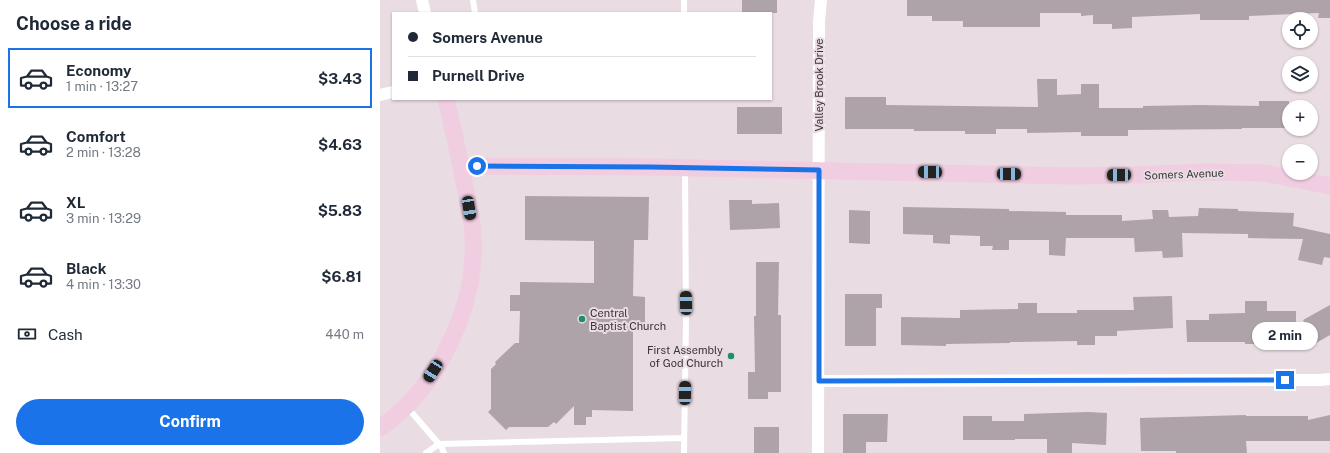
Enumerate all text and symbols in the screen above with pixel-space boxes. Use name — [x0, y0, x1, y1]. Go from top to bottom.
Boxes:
map controls — [1282, 12, 1318, 180]
button: locate — [1282, 12, 1318, 48]
text: Choose a ride — [16, 13, 132, 34]
text: Somers Avenue — [432, 29, 543, 46]
street label: Valley Brook Drive — [813, 38, 825, 132]
button: layers — [1282, 56, 1318, 92]
icon: car — [18, 60, 54, 96]
text: Economy — [66, 62, 131, 79]
text: Purnell Drive — [432, 67, 525, 84]
text: $3.43 — [318, 70, 362, 87]
text: 1 min · 13:27 — [66, 79, 138, 94]
button: + — [1282, 100, 1318, 136]
icon: car — [18, 126, 54, 162]
text: Comfort — [66, 128, 126, 145]
text: $4.63 — [318, 136, 362, 153]
button: − — [1282, 144, 1318, 180]
text: 2 min · 13:28 — [66, 145, 141, 160]
route start — [468, 157, 486, 175]
car — [918, 166, 942, 178]
street label: Somers Avenue — [1144, 167, 1224, 181]
car — [997, 168, 1021, 180]
car — [1107, 169, 1131, 181]
icon: car — [18, 192, 54, 228]
text: XL — [66, 194, 85, 211]
car — [461, 195, 477, 221]
text: $5.83 — [318, 202, 362, 219]
text: 3 min · 13:29 — [66, 211, 141, 226]
icon: car — [18, 258, 54, 294]
text: Black — [66, 260, 106, 277]
text: $6.81 — [321, 268, 362, 285]
text: 4 min · 13:30 — [66, 277, 141, 292]
car — [680, 291, 692, 315]
place label: Central Baptist Church — [590, 307, 666, 332]
marker: Central Baptist Church — [577, 314, 587, 324]
callout: 2 min — [1252, 322, 1318, 350]
icon: cash — [16, 323, 38, 345]
text: Cash — [48, 326, 83, 343]
text: 440 m — [325, 327, 364, 342]
text: 2 min — [1268, 328, 1302, 343]
place label: First Assembly of God Church — [647, 344, 723, 369]
marker: First Assembly of God Church — [726, 351, 736, 361]
car — [421, 358, 445, 384]
route end — [1276, 371, 1294, 389]
car — [679, 381, 691, 405]
button: Confirm — [16, 399, 364, 445]

